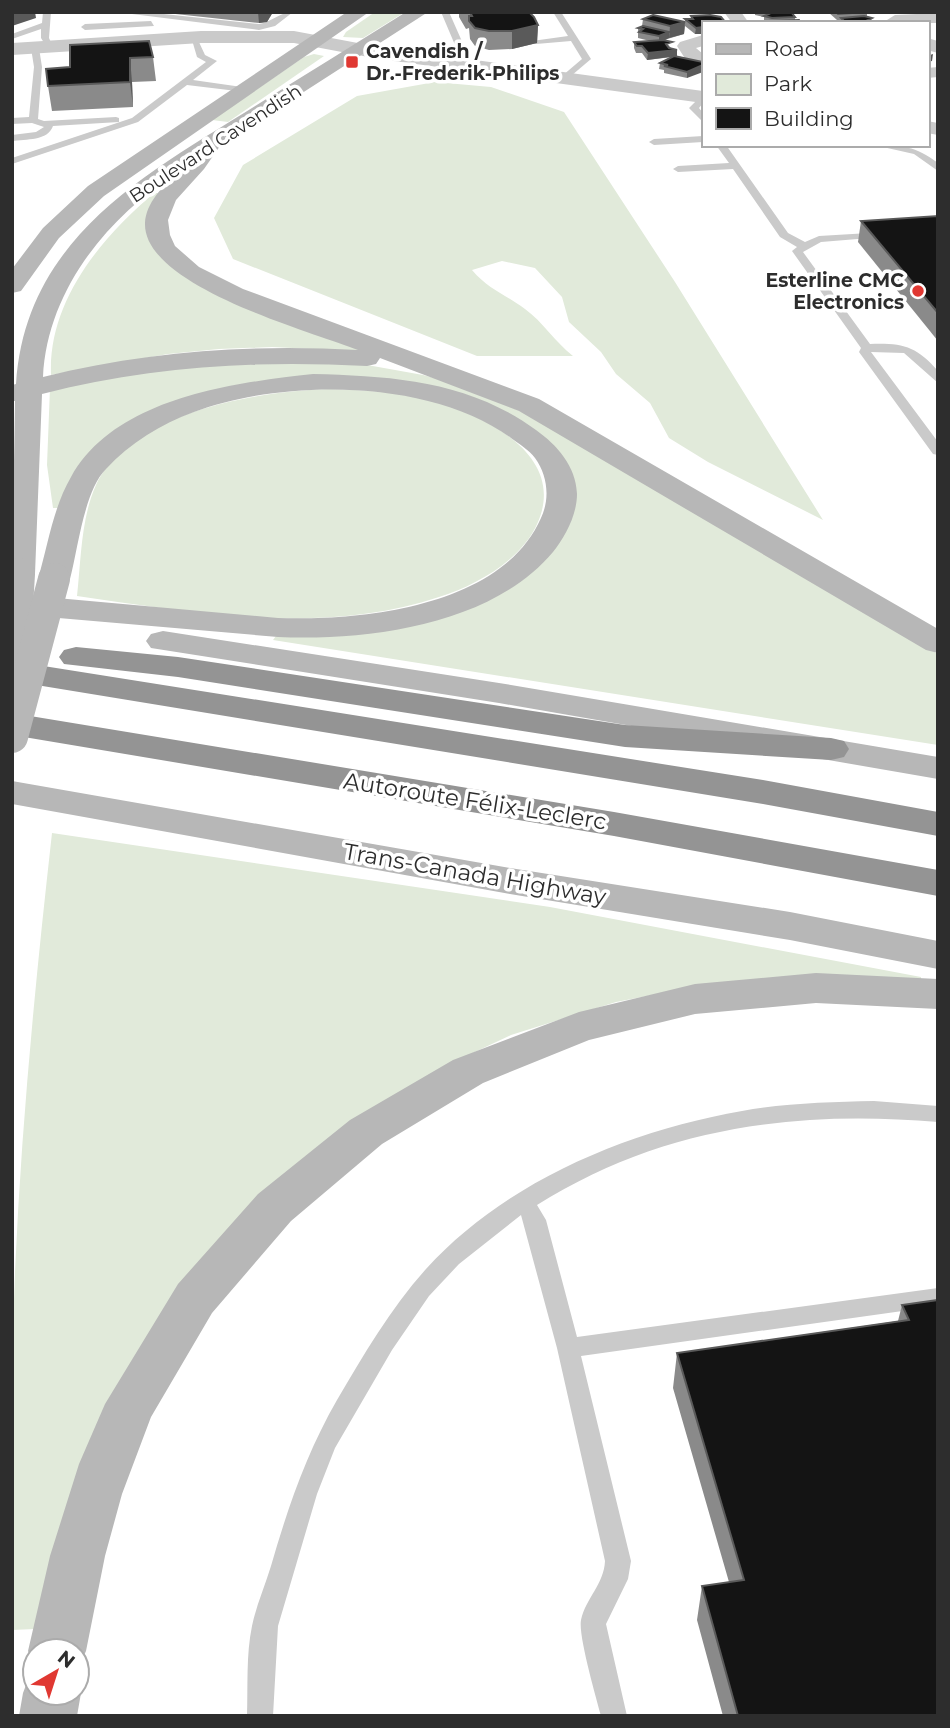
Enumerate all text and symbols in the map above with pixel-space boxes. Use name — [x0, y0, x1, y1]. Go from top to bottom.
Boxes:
legend — [702, 21, 929, 147]
text: Road — [764, 36, 819, 61]
place label: Cavendish / Dr.-Frederik-Philips — [366, 40, 559, 85]
marker: Cavendish / Dr.-Frederik-Philips — [344, 54, 360, 70]
text: Park — [764, 71, 812, 96]
street label: Boulevard Cavendish — [125, 79, 306, 208]
text: Building — [764, 106, 854, 131]
place label: Esterline CMC Electronics — [766, 269, 904, 314]
marker: Esterline CMC Electronics — [910, 283, 926, 299]
street label: Autoroute Félix-Leclerc — [342, 766, 608, 836]
street label: Trans-Canada Highway — [342, 837, 609, 911]
north arrow — [21, 1637, 91, 1707]
text: N — [53, 1645, 80, 1673]

